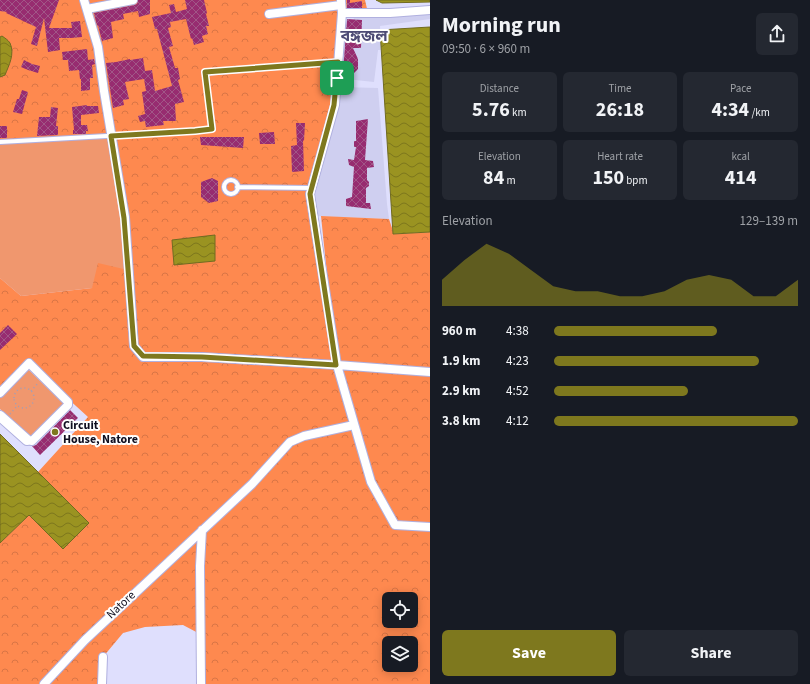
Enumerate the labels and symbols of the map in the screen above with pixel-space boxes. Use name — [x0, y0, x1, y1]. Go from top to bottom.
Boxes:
district label: বঙ্গজল — [339, 25, 388, 47]
pin — [320, 61, 354, 95]
place label: Circuit House, Natore — [63, 417, 138, 448]
marker: Circuit House, Natore — [50, 427, 60, 437]
street label: Natore — [103, 587, 139, 623]

